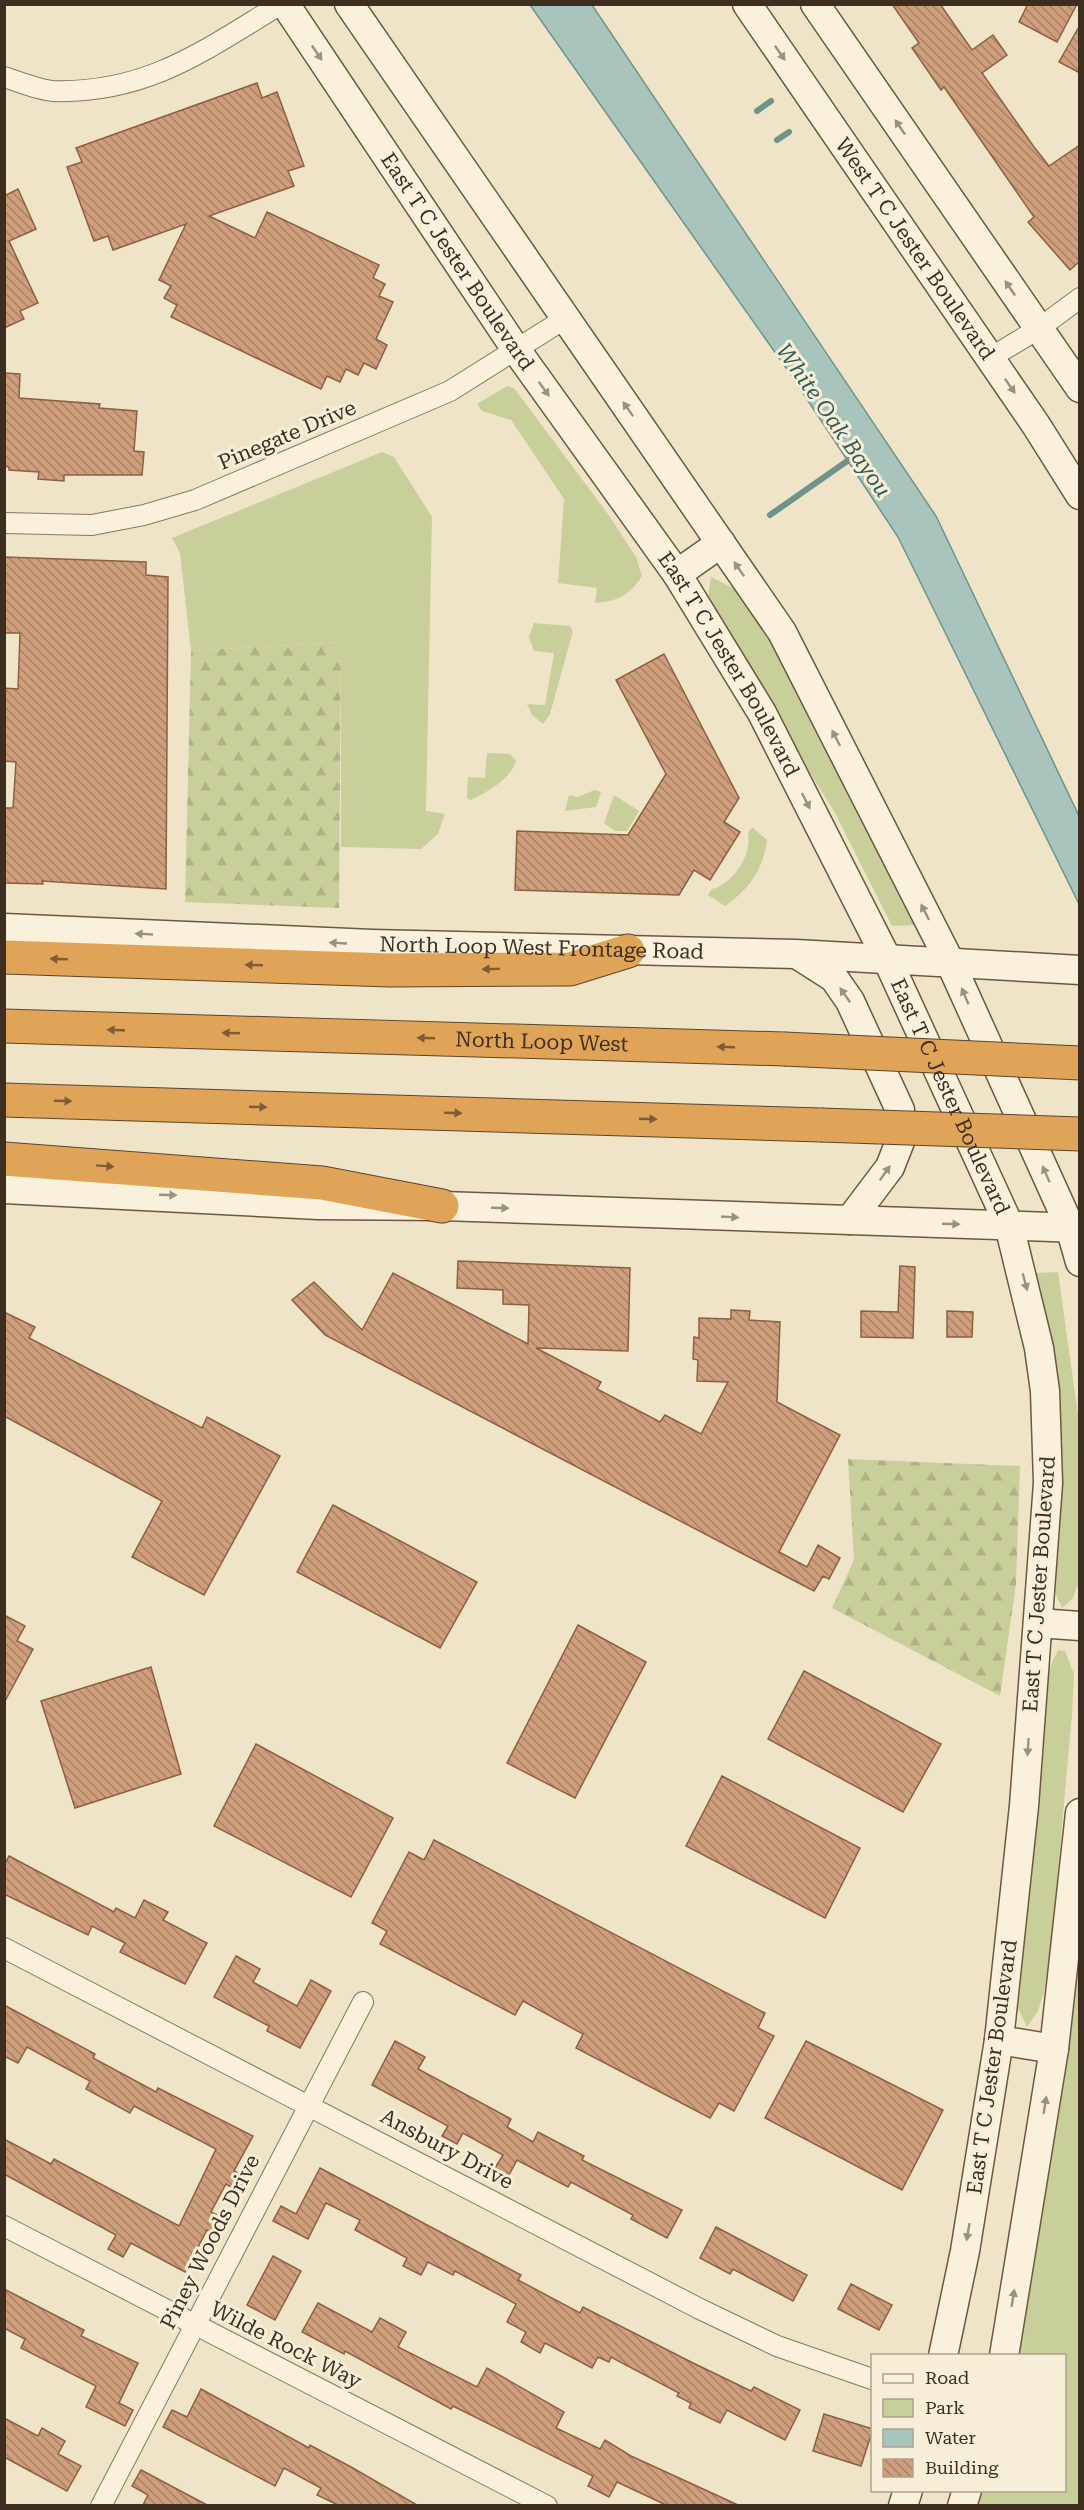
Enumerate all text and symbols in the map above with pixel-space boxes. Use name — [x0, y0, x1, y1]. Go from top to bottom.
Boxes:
one-way arrow — [774, 44, 786, 60]
one-way arrow — [311, 45, 322, 61]
one-way arrow — [894, 120, 906, 136]
street label: West T C Jester Boulevard — [830, 133, 1000, 365]
street label: East T C Jester Boulevard — [376, 148, 539, 376]
one-way arrow — [1005, 280, 1016, 296]
water label: White Oak Bayou — [771, 339, 896, 502]
one-way arrow — [1004, 378, 1016, 394]
one-way arrow — [538, 380, 550, 396]
street label: Pinegate Drive — [215, 395, 359, 475]
one-way arrow — [622, 401, 634, 417]
street label: East T C Jester Boulevard — [653, 547, 805, 781]
one-way arrow — [733, 562, 745, 578]
one-way arrow — [831, 729, 841, 746]
one-way arrow — [801, 792, 810, 809]
one-way arrow — [920, 903, 929, 920]
one-way arrow — [134, 930, 153, 939]
street label: North Loop West Frontage Road — [379, 932, 705, 964]
one-way arrow — [329, 938, 348, 947]
one-way arrow — [50, 954, 69, 963]
one-way arrow — [244, 961, 263, 970]
one-way arrow — [481, 964, 500, 974]
street label: East T C Jester Boulevard — [886, 975, 1015, 1219]
one-way arrow — [839, 987, 851, 1003]
one-way arrow — [961, 988, 970, 1005]
one-way arrow — [107, 1025, 126, 1034]
street label: North Loop West — [455, 1027, 629, 1056]
one-way arrow — [221, 1028, 240, 1038]
one-way arrow — [416, 1034, 435, 1043]
one-way arrow — [716, 1042, 735, 1052]
one-way arrow — [53, 1097, 72, 1106]
one-way arrow — [248, 1103, 267, 1112]
one-way arrow — [443, 1109, 462, 1118]
one-way arrow — [638, 1115, 657, 1124]
one-way arrow — [95, 1161, 114, 1171]
one-way arrow — [1041, 1165, 1050, 1183]
one-way arrow — [879, 1166, 891, 1182]
one-way arrow — [158, 1191, 177, 1200]
one-way arrow — [491, 1203, 510, 1213]
one-way arrow — [720, 1212, 739, 1221]
one-way arrow — [941, 1219, 960, 1228]
one-way arrow — [1021, 1273, 1030, 1291]
street label: East T C Jester Boulevard — [1018, 1454, 1060, 1713]
one-way arrow — [1023, 1738, 1032, 1757]
street label: East T C Jester Boulevard — [962, 1938, 1022, 2196]
one-way arrow — [1041, 2096, 1050, 2115]
street label: Ansbury Drive — [377, 2104, 517, 2194]
street label: Piney Woods Drive — [156, 2151, 264, 2333]
one-way arrow — [963, 2223, 972, 2242]
one-way arrow — [1009, 2288, 1018, 2307]
street label: Wilde Rock Way — [207, 2297, 366, 2394]
legend — [871, 2354, 1066, 2492]
text: Road — [925, 2367, 970, 2388]
text: Park — [925, 2397, 965, 2418]
text: Water — [925, 2427, 976, 2448]
text: Building — [925, 2457, 999, 2478]

